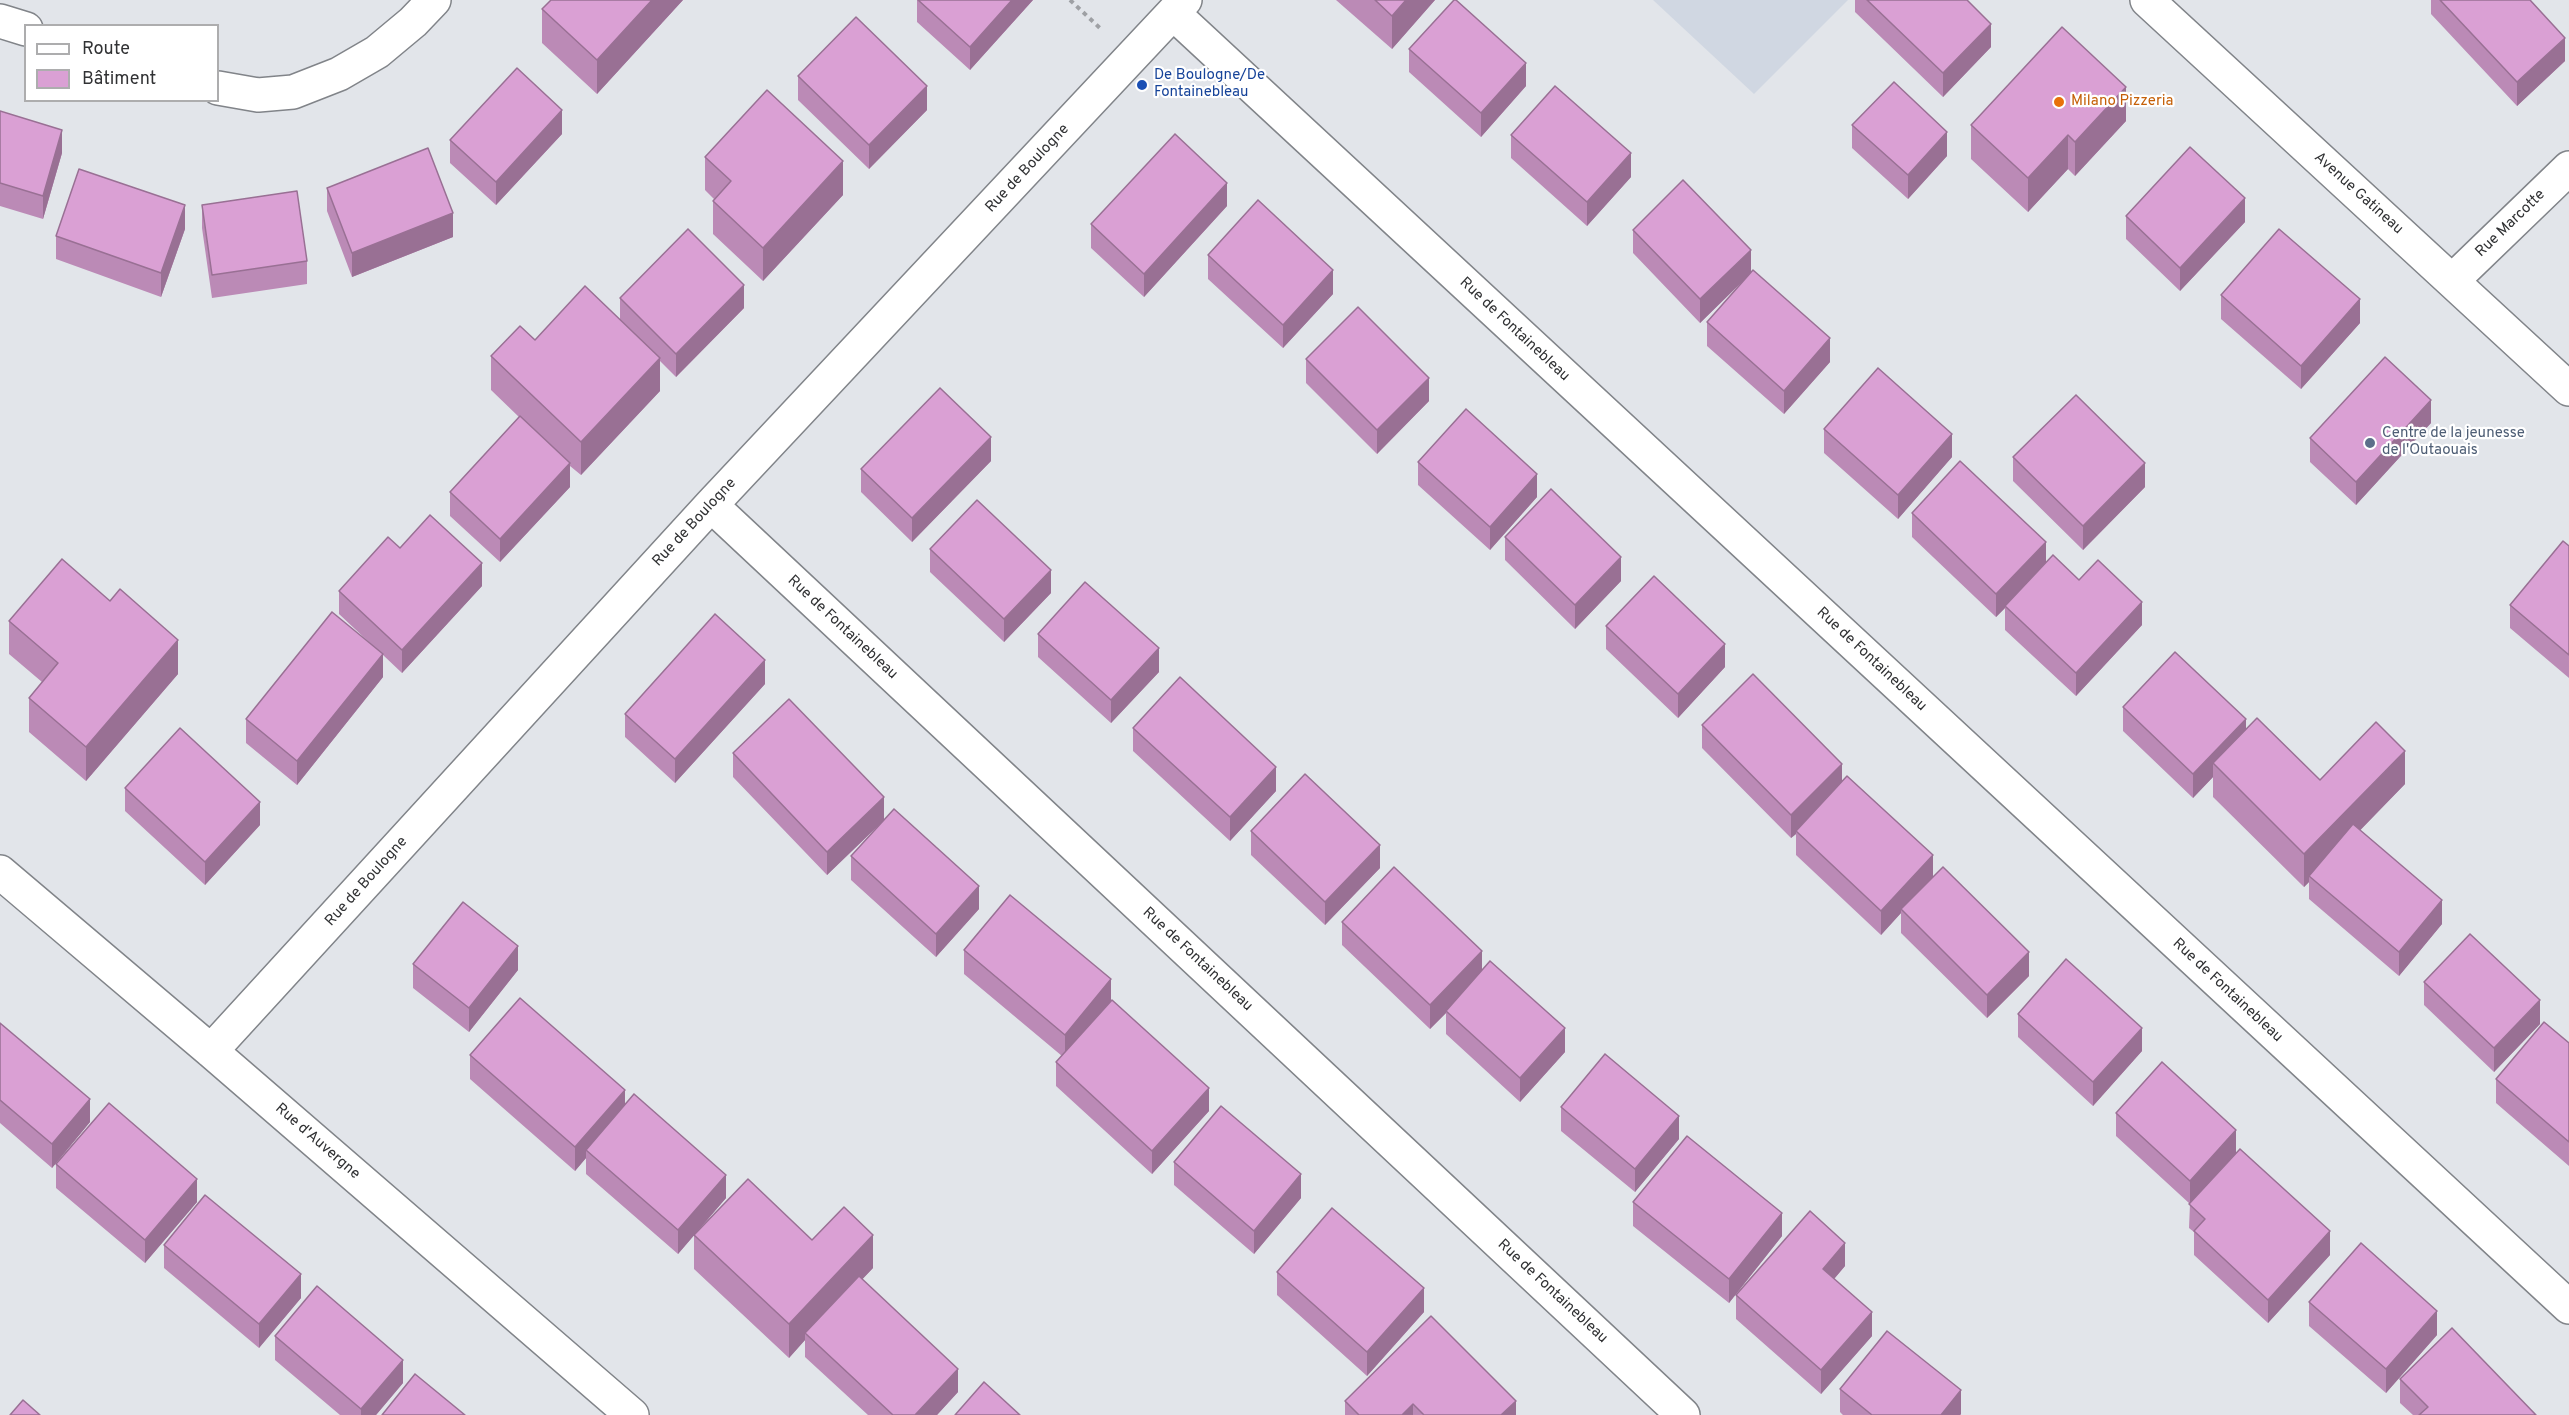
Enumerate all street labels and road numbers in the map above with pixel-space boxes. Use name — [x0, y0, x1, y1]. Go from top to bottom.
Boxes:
street label: Rue de Boulogne — [982, 121, 1074, 217]
street label: Avenue Gatineau — [2310, 149, 2406, 239]
street label: Rue Marcotte — [2472, 186, 2550, 262]
street label: Rue de Fontainebleau — [1455, 274, 1573, 386]
street label: Rue de Boulogne — [649, 475, 741, 571]
street label: Rue de Fontainebleau — [783, 572, 901, 684]
street label: Rue de Fontainebleau — [1812, 604, 1930, 716]
street label: Rue de Boulogne — [322, 833, 412, 931]
street label: Rue de Fontainebleau — [1138, 904, 1256, 1016]
street label: Rue de Fontainebleau — [2168, 935, 2286, 1047]
street label: Rue d'Auvergne — [271, 1100, 363, 1184]
street label: Rue de Fontainebleau — [1493, 1236, 1611, 1348]

